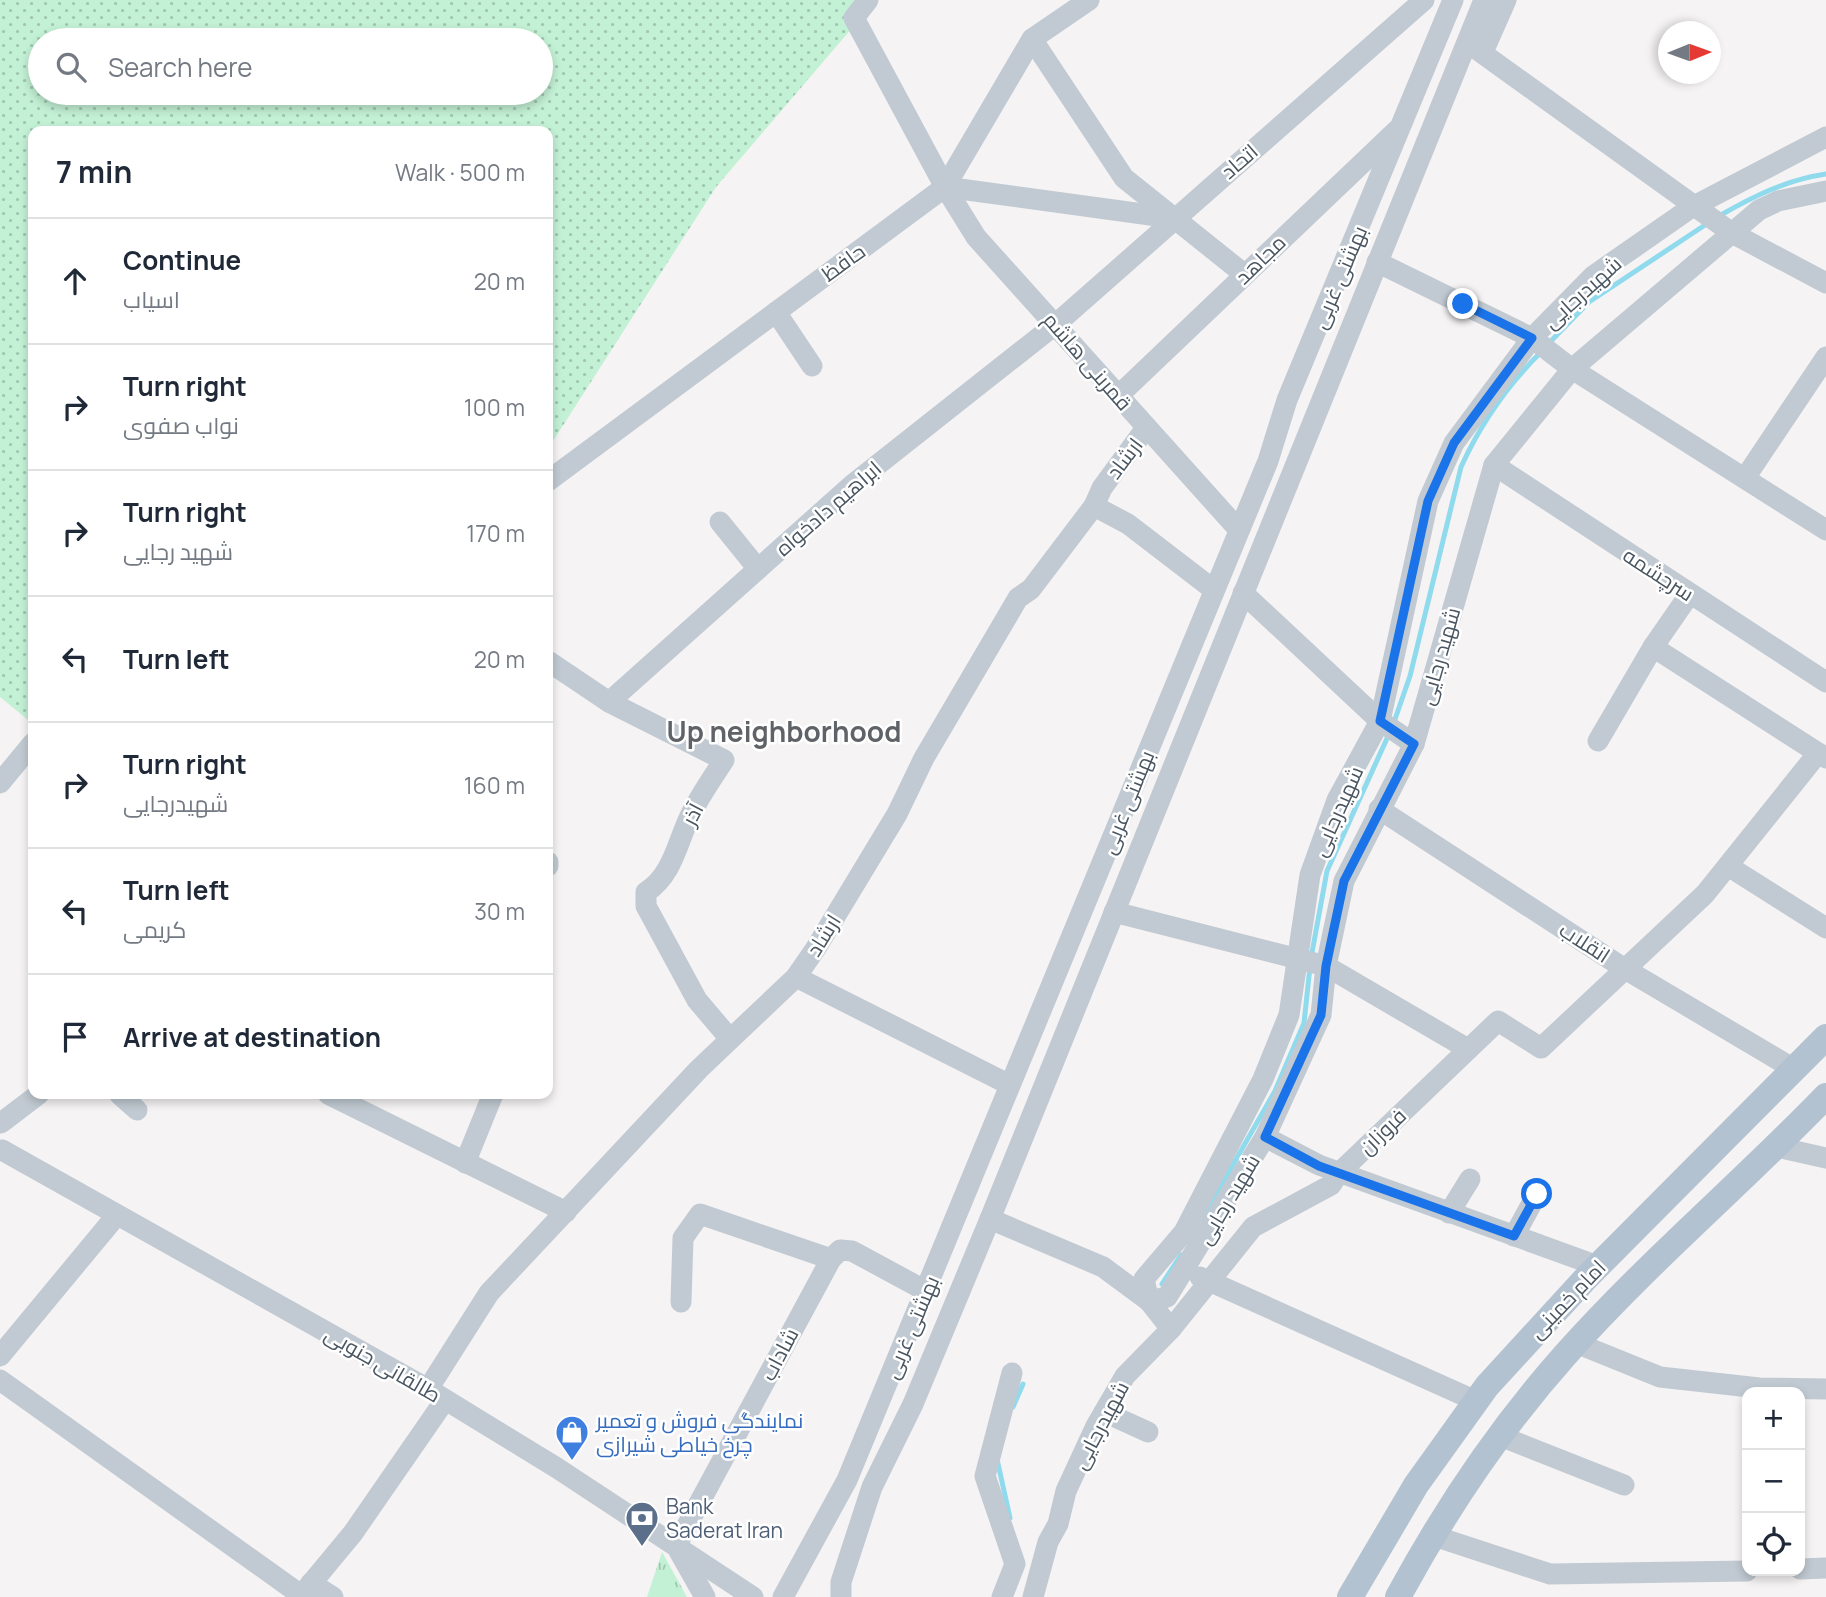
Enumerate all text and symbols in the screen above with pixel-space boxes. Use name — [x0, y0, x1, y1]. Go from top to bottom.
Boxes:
north arrow — [1658, 21, 1721, 84]
search box — [28, 28, 553, 105]
icon: search — [52, 48, 90, 86]
text: Search here — [108, 49, 253, 85]
street label: اتحاد — [1215, 137, 1263, 185]
text: 7 min — [56, 151, 132, 192]
text: Walk · 500 m — [395, 156, 525, 188]
street label: بهشتی غربی — [1305, 221, 1373, 333]
street label: مجاهد — [1229, 228, 1291, 290]
street label: حافظ — [816, 237, 870, 287]
text: Continue — [123, 242, 241, 278]
street label: شهیدرجایی — [1537, 249, 1627, 335]
icon: ahead — [56, 262, 94, 300]
text: 20 m — [474, 265, 525, 297]
text: اسیاب — [123, 283, 180, 315]
route end — [1447, 288, 1478, 319]
street label: قمربنی هاشم — [1037, 306, 1139, 417]
text: Turn right — [123, 368, 247, 404]
icon: right — [56, 388, 94, 426]
text: 100 m — [464, 391, 525, 423]
text: نواب صفوی — [123, 409, 239, 441]
street label: ارشاد — [1099, 432, 1149, 484]
street label: ابراهیم دادخواه — [769, 454, 888, 563]
text: Turn right — [123, 494, 247, 530]
icon: right — [56, 514, 94, 552]
text: 170 m — [466, 517, 525, 549]
text: شهید رجایی — [123, 535, 233, 567]
street label: سرچشمه — [1618, 541, 1700, 608]
street label: شهید رجایی — [1412, 604, 1466, 708]
icon: left — [56, 640, 94, 678]
text: Turn left — [123, 641, 230, 677]
text: 20 m — [474, 643, 525, 675]
district label: Up neighborhood — [667, 712, 901, 750]
text: Turn right — [123, 746, 247, 782]
street label: بهشتی غربی — [1094, 746, 1160, 858]
street label: شهیدرجایی — [1305, 761, 1369, 861]
icon: right — [56, 766, 94, 804]
text: 160 m — [464, 769, 525, 801]
text: شهیدرجایی — [123, 787, 228, 819]
street label: آذر — [674, 798, 710, 831]
text: Turn left — [123, 872, 230, 908]
icon: left — [56, 892, 94, 930]
text: 30 m — [474, 895, 525, 927]
street label: ارشاد — [799, 909, 847, 961]
text: کریمی — [123, 913, 186, 945]
street label: انقلاب — [1554, 915, 1616, 969]
icon: arrive — [56, 1018, 94, 1056]
text: Arrive at destination — [123, 1019, 381, 1055]
street label: فروزان — [1352, 1102, 1412, 1160]
street label: شهید رجایی — [1190, 1149, 1266, 1249]
route start — [1521, 1178, 1552, 1209]
street label: امام خمینی — [1522, 1254, 1612, 1345]
street label: بهشتی غربی — [877, 1271, 945, 1383]
street label: طالقانی جنوبی — [320, 1319, 446, 1409]
street label: شاداب — [754, 1323, 804, 1385]
street label: شهیدرجایی — [1065, 1376, 1135, 1474]
map controls — [1742, 1387, 1805, 1576]
button: + — [1742, 1387, 1805, 1450]
place label: نمایندگی فروش و تعمیر چرخ خیاطی شیرازی — [595, 1406, 803, 1459]
shop icon: نمایندگی فروش و تعمیر چرخ خیاطی شیرازی — [553, 1413, 591, 1462]
button: − — [1742, 1450, 1805, 1513]
place label: Bank Saderat Iran — [666, 1492, 783, 1544]
bank icon: Bank Saderat Iran — [623, 1499, 661, 1548]
button: locate — [1742, 1513, 1805, 1576]

